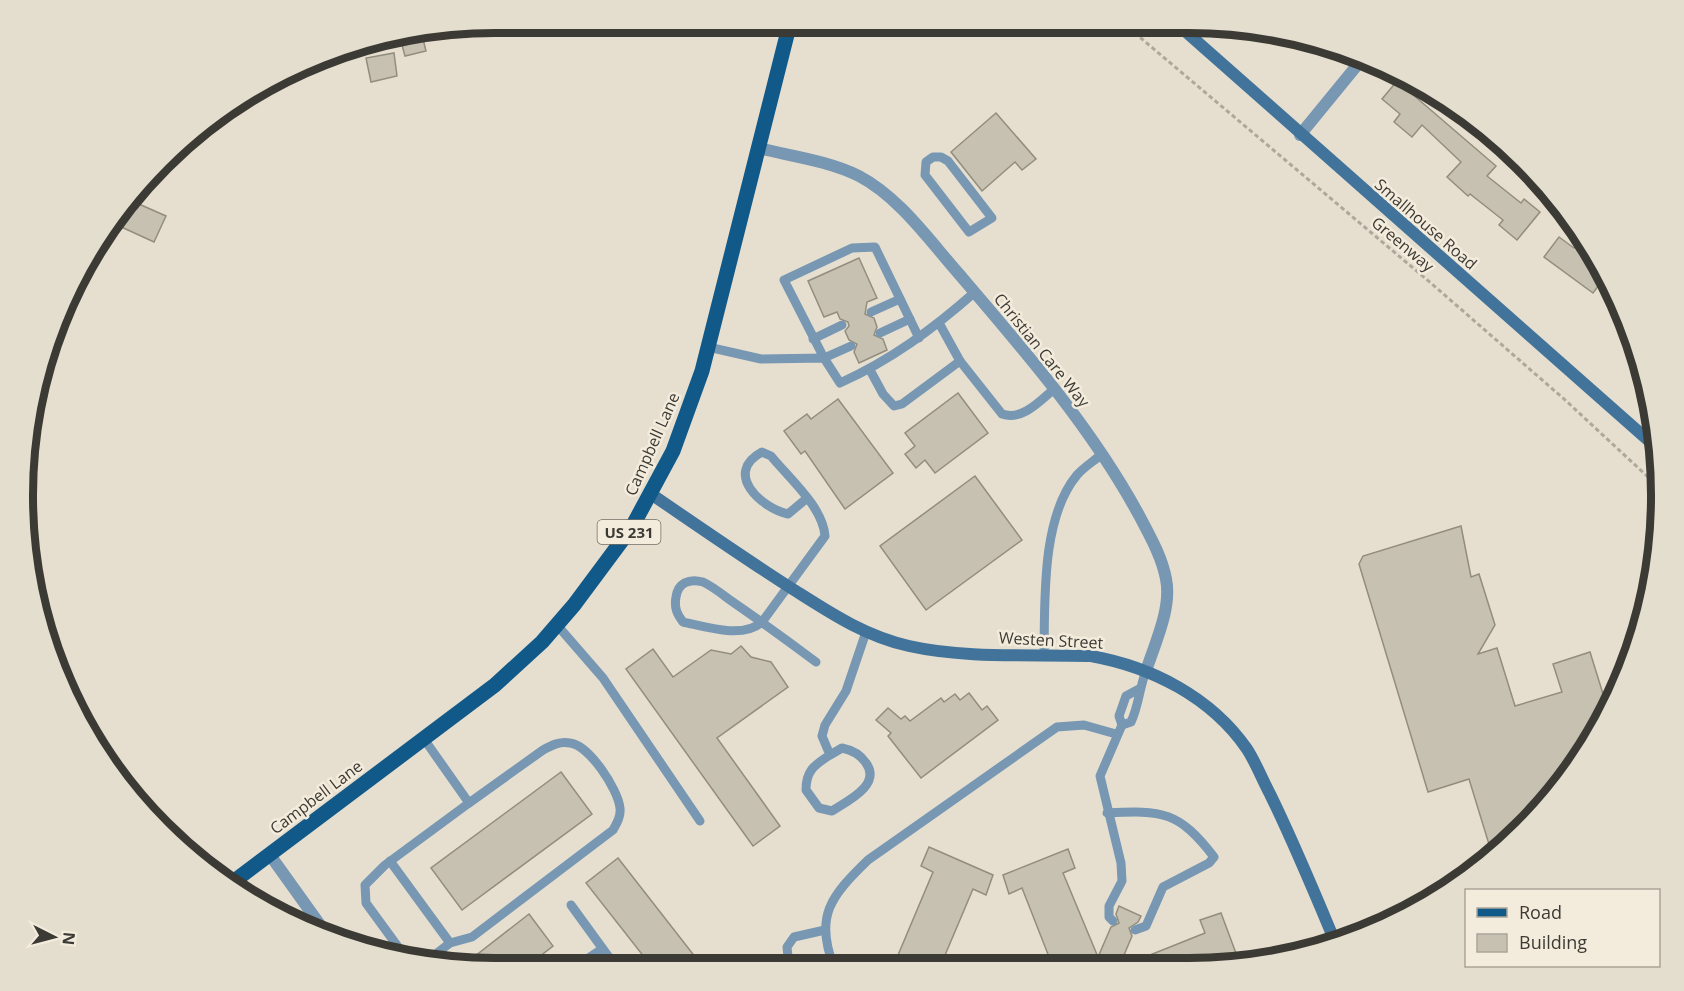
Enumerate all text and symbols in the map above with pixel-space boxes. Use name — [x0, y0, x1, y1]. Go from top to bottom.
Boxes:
street label: Smallhouse Road — [1370, 173, 1482, 275]
street label: Greenway — [1367, 211, 1440, 277]
street label: Christian Care Way — [989, 288, 1096, 412]
street label: Campbell Lane — [619, 389, 685, 499]
road number: US 231 — [598, 520, 660, 544]
street label: Westen Street — [998, 626, 1104, 654]
street label: Campbell Lane — [265, 755, 367, 839]
legend — [1465, 889, 1660, 967]
text: Road — [1519, 900, 1562, 924]
north arrow — [24, 907, 84, 967]
text: Building — [1519, 930, 1587, 954]
text: N — [57, 931, 81, 946]

